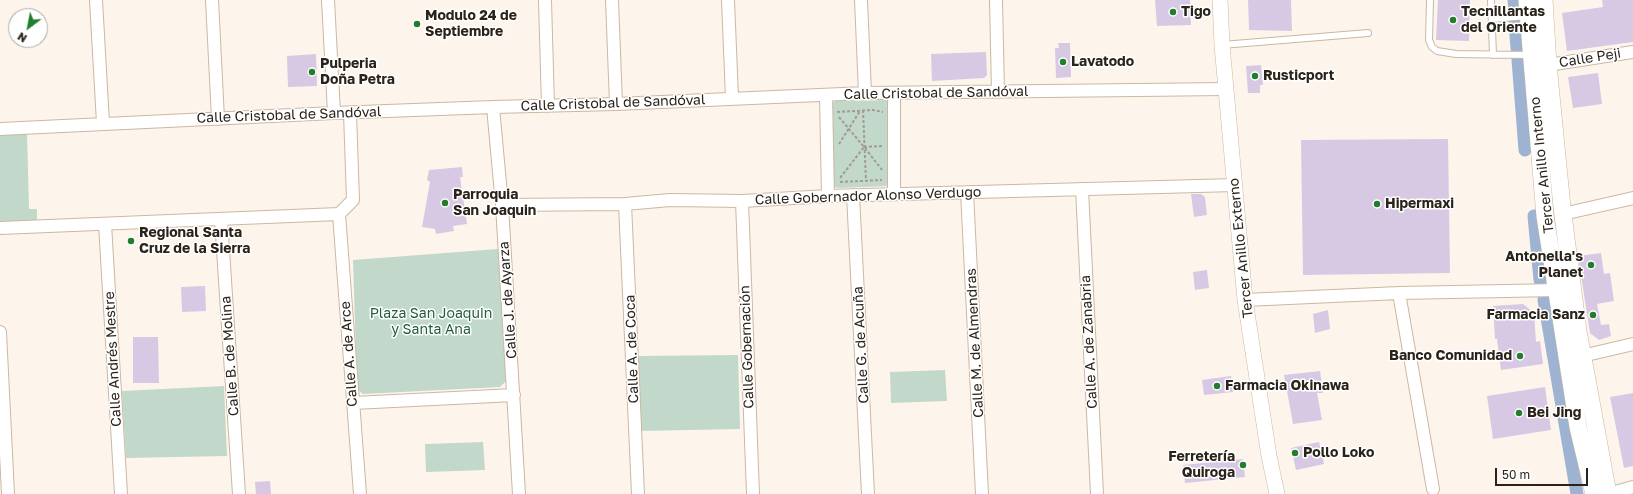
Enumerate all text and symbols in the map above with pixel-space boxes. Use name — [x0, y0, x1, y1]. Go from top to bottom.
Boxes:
place label: Tigo — [1181, 4, 1211, 20]
place label: Tecnillantas del Oriente — [1461, 4, 1545, 36]
marker: Tigo — [1168, 7, 1178, 17]
north arrow — [8, 8, 48, 48]
place label: Modulo 24 de Septiembre — [425, 8, 517, 40]
marker: Tecnillantas del Oriente — [1448, 15, 1458, 25]
marker: Modulo 24 de Septiembre — [412, 19, 422, 29]
text: N — [15, 30, 29, 45]
street label: Calle Peji — [1558, 45, 1622, 71]
place label: Lavatodo — [1071, 54, 1134, 70]
place label: Pulperia Doña Petra — [320, 56, 395, 88]
marker: Lavatodo — [1058, 57, 1068, 67]
marker: Pulperia Doña Petra — [307, 67, 317, 77]
place label: Rusticport — [1263, 68, 1334, 84]
marker: Rusticport — [1250, 71, 1260, 81]
street label: Calle Cristobal de Sandóval — [843, 83, 1029, 103]
street label: Calle Cristobal de Sandóval — [520, 91, 706, 115]
street label: Tercer Anillo Interno — [1526, 96, 1558, 234]
street label: Calle Cristobal de Sandóval — [196, 103, 382, 127]
street label: Tercer Anillo Externo — [1225, 177, 1257, 319]
street label: Calle Gobernador Alonso Verdugo — [754, 184, 982, 208]
place label: Parroquia San Joaquin — [453, 187, 536, 220]
place label: Hipermaxi — [1385, 196, 1454, 212]
marker: Parroquia San Joaquin — [440, 198, 450, 208]
marker: Hipermaxi — [1372, 199, 1382, 209]
place label: Regional Santa Cruz de la Sierra — [139, 225, 250, 258]
marker: Regional Santa Cruz de la Sierra — [126, 236, 136, 246]
street label: Calle J. de Ayarza — [496, 241, 520, 359]
place label: Antonella's Planet — [1505, 249, 1583, 282]
marker: Antonella's Planet — [1586, 260, 1596, 270]
street label: Calle M. de Almendras — [963, 268, 987, 418]
street label: Calle A. de Zanabria — [1077, 275, 1101, 409]
street label: Calle Gobernación — [736, 285, 758, 409]
street label: Calle G. de Acuña — [850, 286, 872, 404]
street label: Calle Andrés Mestre — [101, 291, 125, 427]
street label: Calle A. de Coca — [622, 294, 642, 404]
street label: Calle B. de Molina — [217, 295, 243, 417]
street label: Calle A. de Arce — [337, 301, 361, 407]
park label: Plaza San Joaquin y Santa Ana — [370, 306, 492, 338]
place label: Farmacia Sanz — [1486, 307, 1585, 323]
marker: Farmacia Sanz — [1588, 310, 1598, 320]
place label: Banco Comunidad — [1389, 348, 1512, 364]
marker: Banco Comunidad — [1515, 351, 1525, 361]
place label: Farmacia Okinawa — [1225, 378, 1349, 394]
marker: Farmacia Okinawa — [1212, 381, 1222, 391]
place label: Bei Jing — [1527, 405, 1581, 421]
marker: Bei Jing — [1514, 408, 1524, 418]
place label: Pollo Loko — [1303, 445, 1374, 461]
marker: Pollo Loko — [1290, 448, 1300, 458]
place label: Ferretería Quiroga — [1168, 449, 1235, 482]
marker: Ferretería Quiroga — [1238, 460, 1248, 470]
scale bar — [1497, 460, 1590, 486]
text: 50 m — [1502, 467, 1530, 482]

